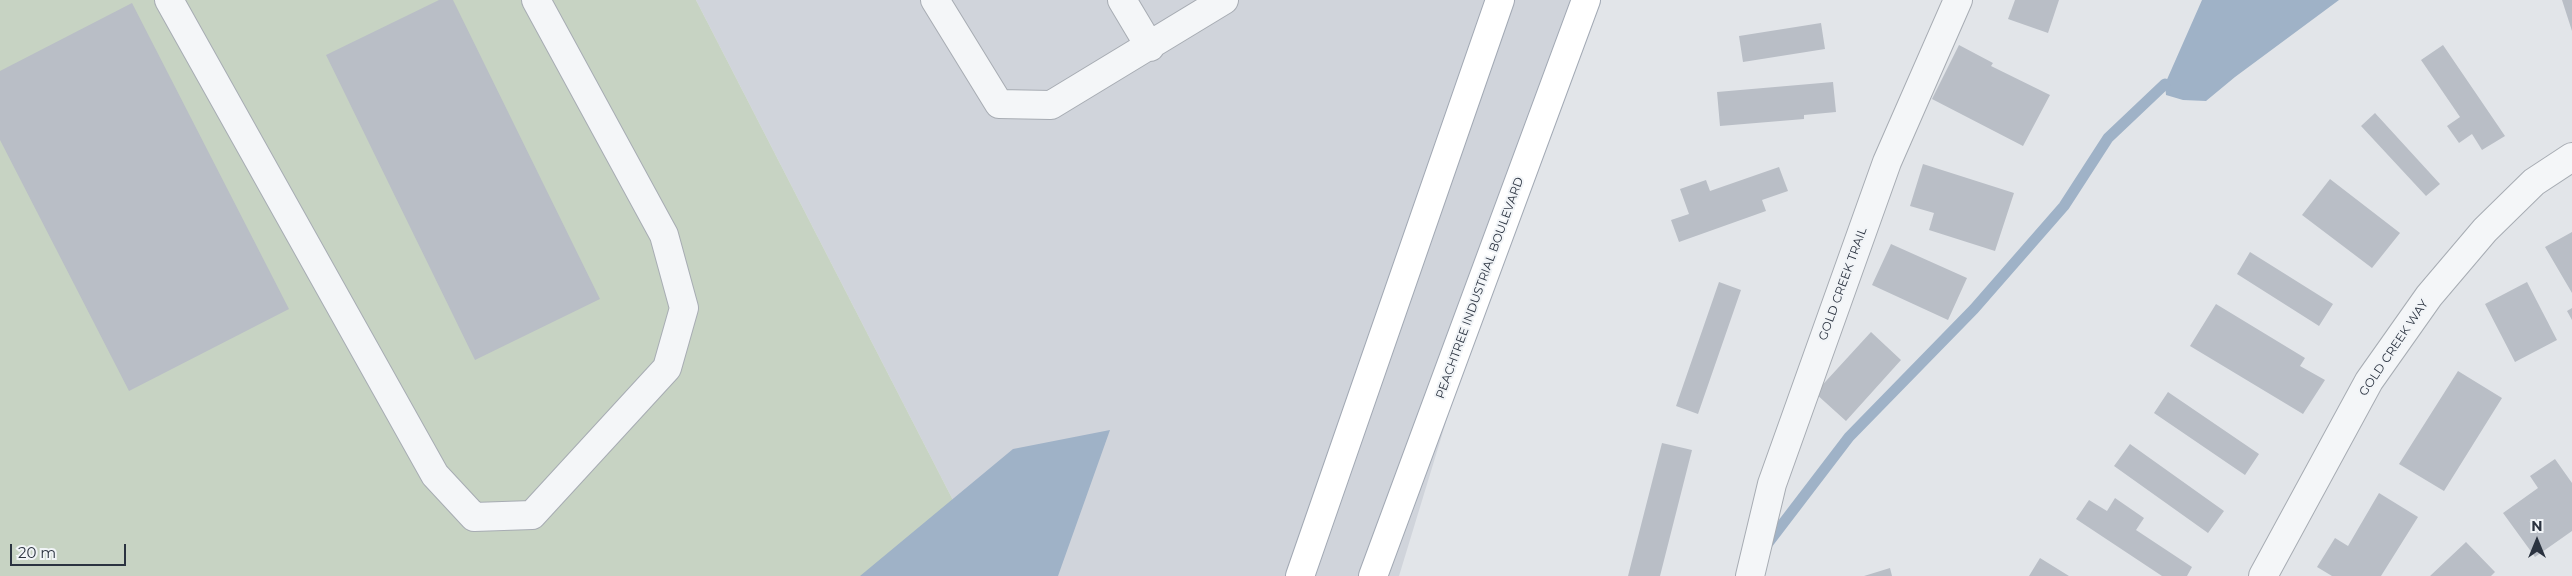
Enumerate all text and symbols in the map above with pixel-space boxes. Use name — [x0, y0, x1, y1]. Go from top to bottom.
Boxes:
street label: PEACHTREE INDUSTRIAL BOULEVARD — [1433, 175, 1527, 401]
street label: GOLD CREEK TRAIL — [1816, 226, 1870, 342]
street label: GOLD CREEK WAY — [2356, 297, 2432, 399]
north arrow — [2512, 516, 2562, 566]
text: N — [2531, 517, 2543, 535]
scale bar — [12, 534, 129, 566]
text: 20 m — [18, 543, 56, 562]

